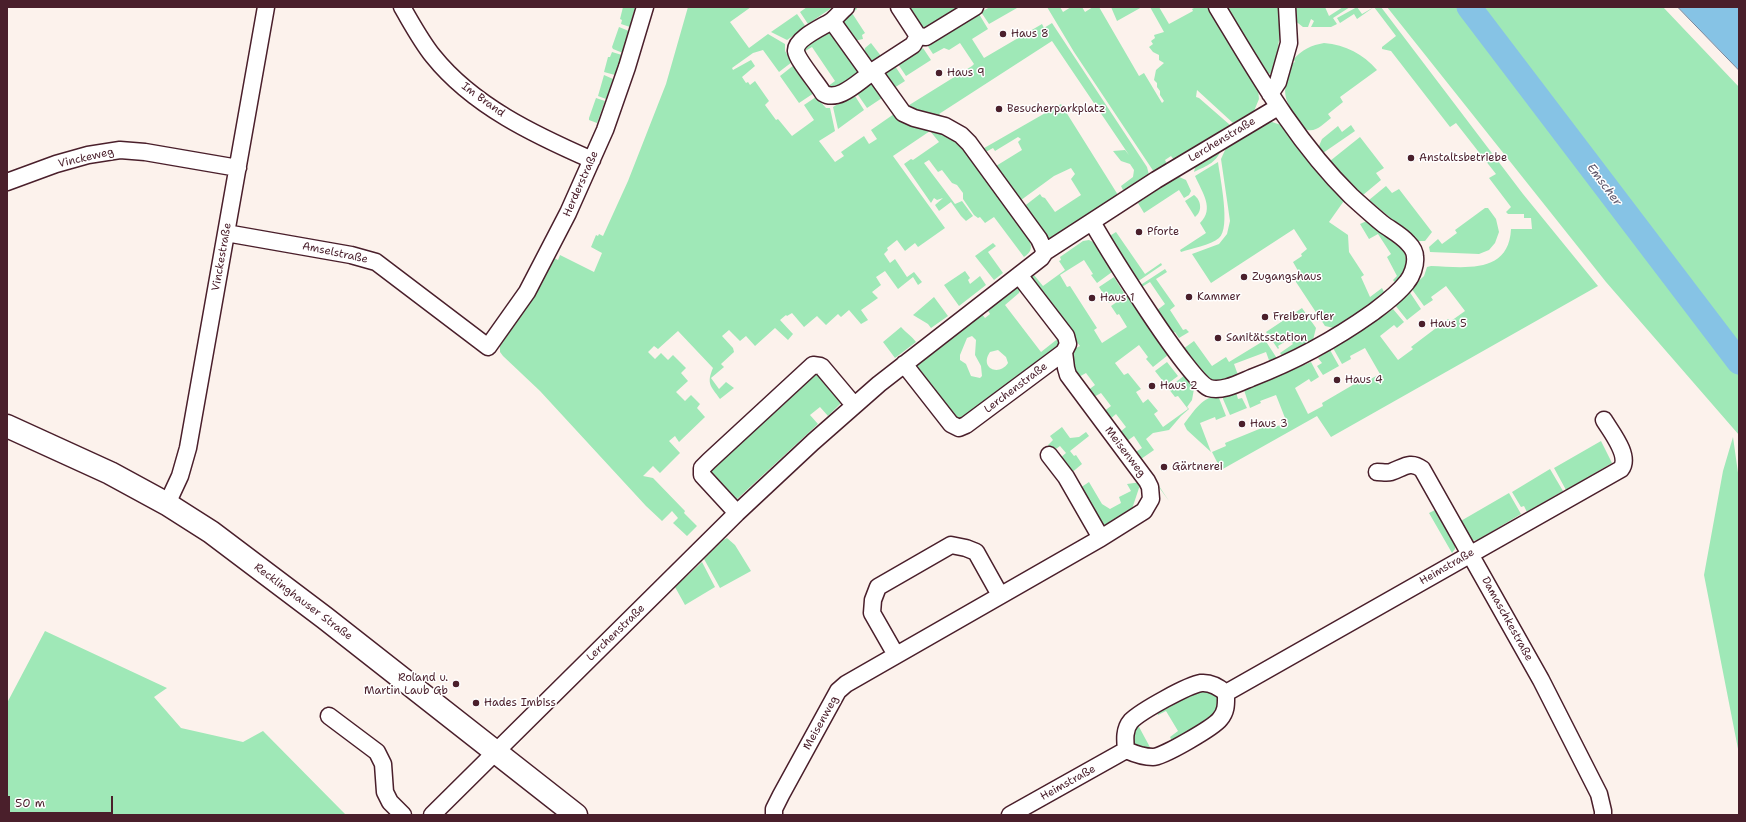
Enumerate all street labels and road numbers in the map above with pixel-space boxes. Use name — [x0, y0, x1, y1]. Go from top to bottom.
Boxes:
street label: Im Brand — [459, 80, 507, 120]
street label: Lerchenstraße — [1186, 115, 1258, 165]
street label: Vinckeweg — [57, 145, 115, 171]
street label: Herderstraße — [561, 149, 601, 219]
street label: Vinckestraße — [210, 222, 234, 292]
street label: Amselstraße — [301, 240, 369, 266]
street label: Lerchenstraße — [982, 360, 1050, 416]
street label: Meisenweg — [1102, 424, 1148, 480]
street label: Heimstraße — [1417, 546, 1477, 588]
street label: Recklinghauser Straße — [251, 561, 355, 643]
street label: Damaschkestraße — [1478, 575, 1536, 663]
street label: Lerchenstraße — [584, 602, 648, 664]
street label: Meisenweg — [801, 694, 841, 752]
street label: Heimstraße — [1038, 762, 1098, 804]

